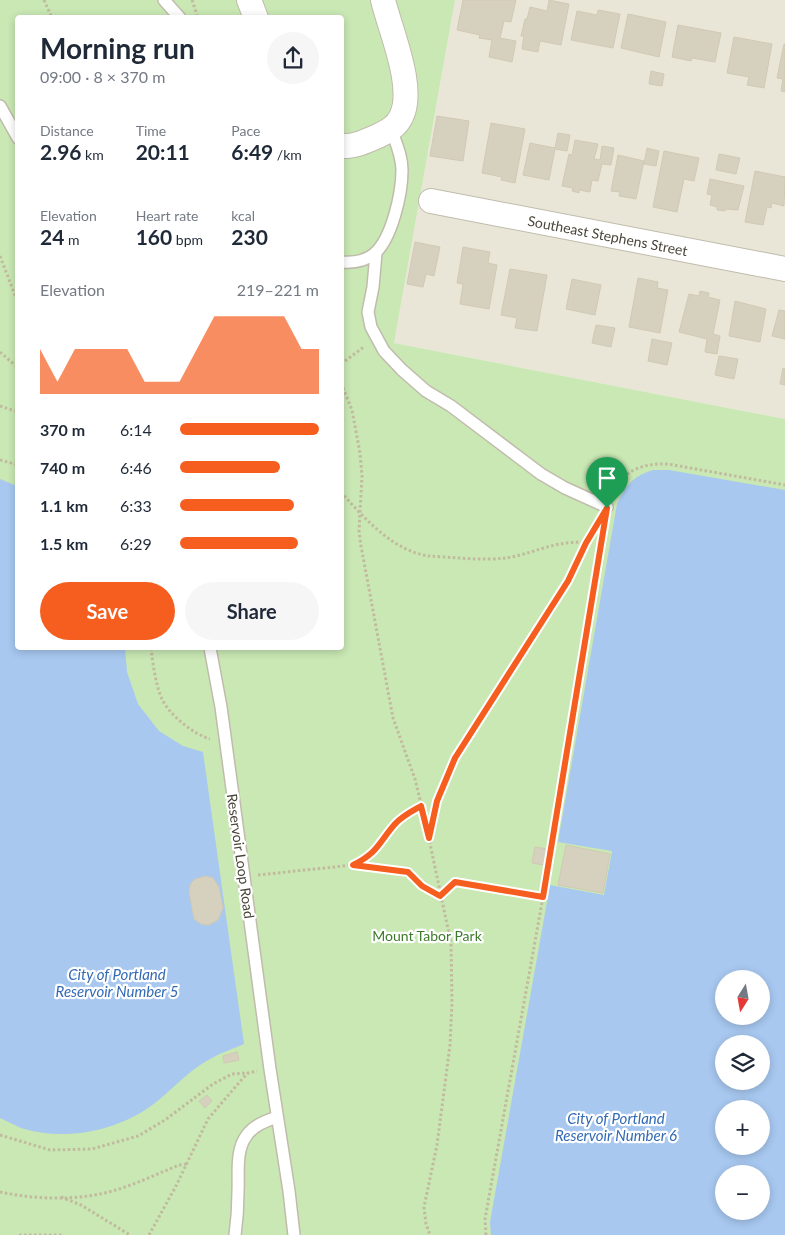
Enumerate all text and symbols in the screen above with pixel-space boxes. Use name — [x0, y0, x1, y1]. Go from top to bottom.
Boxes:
text: Morning run — [40, 31, 195, 65]
button: share — [267, 32, 319, 84]
text: 09:00 · 8 × 370 m — [40, 67, 165, 86]
text: Distance — [40, 122, 94, 139]
text: Time — [136, 122, 166, 139]
text: Pace — [231, 122, 260, 139]
text: 2.96 — [40, 139, 82, 164]
text: 20:11 — [136, 139, 190, 164]
text: 6:49 — [231, 139, 273, 164]
text: km — [82, 146, 104, 163]
text: /km — [273, 146, 302, 163]
text: Elevation — [40, 207, 97, 224]
text: Heart rate — [136, 207, 198, 224]
text: kcal — [231, 207, 255, 224]
street label: Southeast Stephens Street — [526, 211, 689, 259]
text: 24 — [40, 224, 64, 249]
text: 160 — [136, 224, 172, 249]
text: 230 — [231, 224, 268, 249]
text: m — [64, 231, 79, 248]
text: bpm — [172, 231, 203, 248]
text: Elevation — [40, 280, 105, 299]
text: 219–221 m — [237, 280, 319, 299]
text: 370 m — [40, 420, 85, 439]
text: 6:14 — [120, 420, 152, 439]
pin — [586, 457, 628, 508]
text: 740 m — [40, 458, 85, 477]
text: 6:46 — [120, 458, 152, 477]
icon: arrive — [593, 464, 621, 492]
text: 1.1 km — [40, 496, 88, 515]
text: 6:33 — [120, 496, 152, 515]
text: 1.5 km — [40, 534, 88, 553]
text: 6:29 — [120, 534, 152, 553]
button: Save — [40, 582, 175, 640]
button: Share — [185, 582, 319, 640]
street label: Reservoir Loop Road — [224, 792, 258, 920]
park label: Mount Tabor Park — [372, 927, 483, 944]
water label: City of Portland Reservoir Number 5 — [56, 965, 178, 1000]
north arrow — [715, 970, 770, 1025]
map controls — [715, 970, 770, 1220]
button: layers — [715, 1035, 770, 1090]
button: + — [715, 1100, 770, 1155]
water label: City of Portland Reservoir Number 6 — [555, 1109, 677, 1144]
button: − — [715, 1165, 770, 1220]

